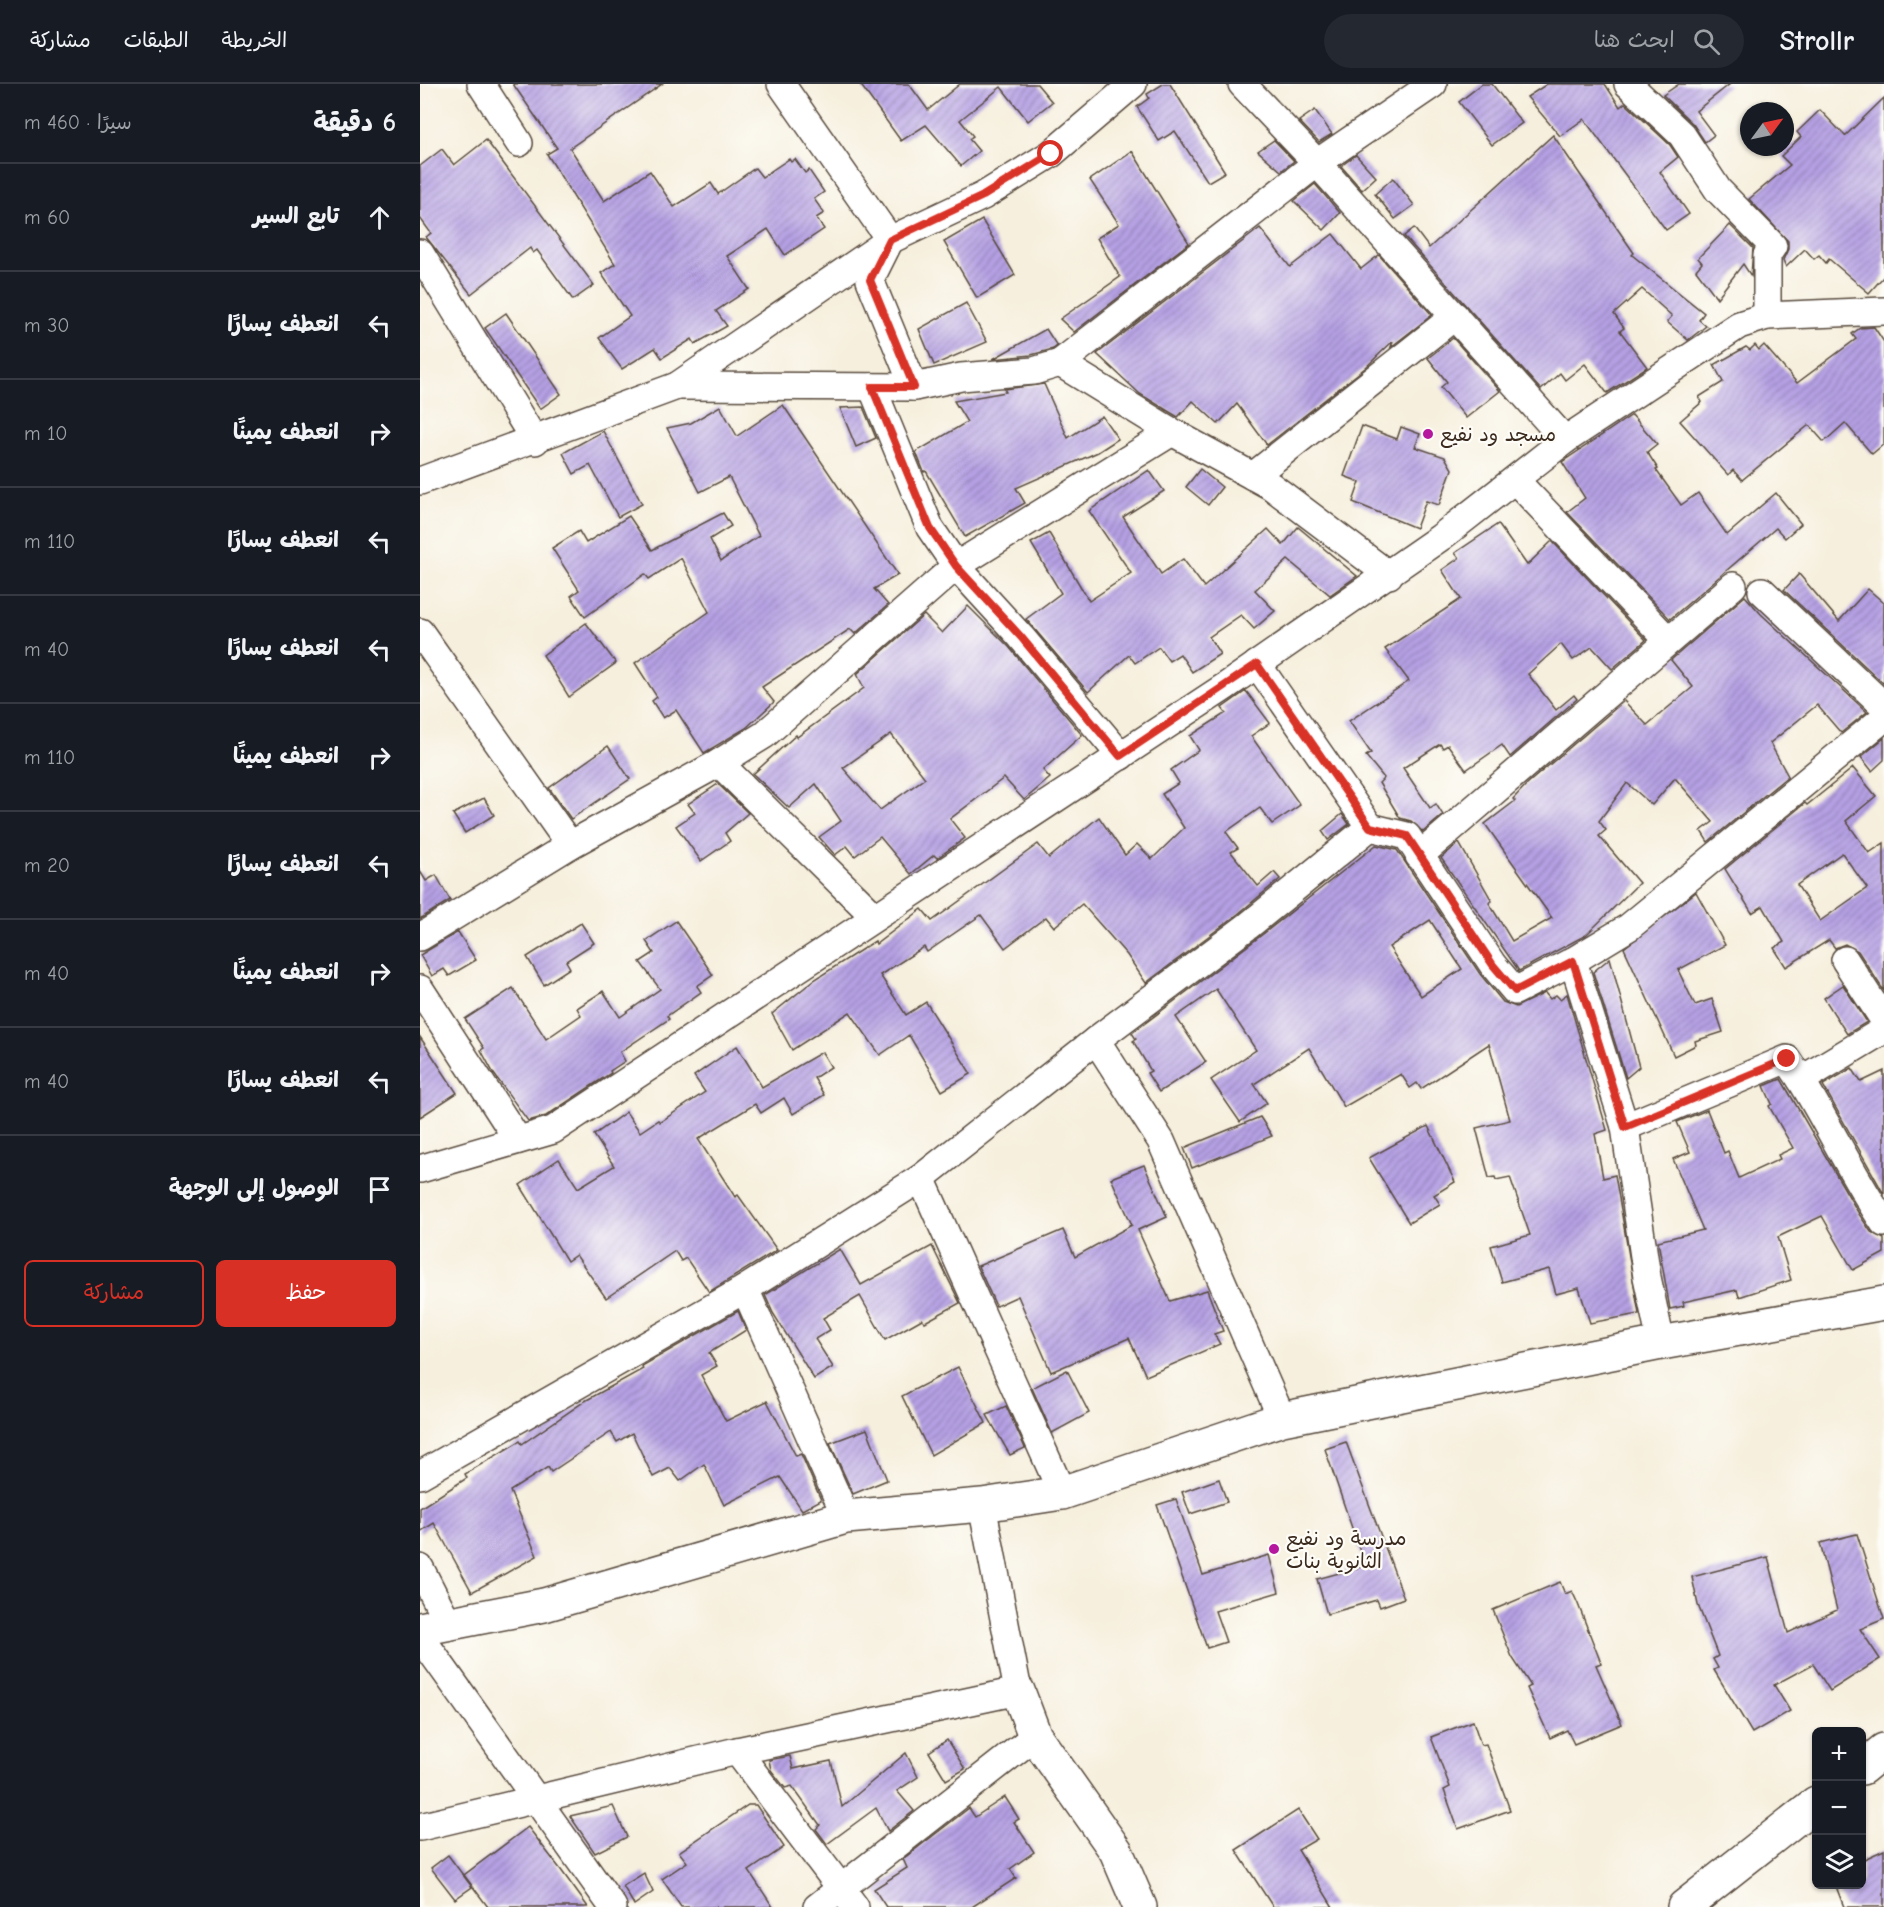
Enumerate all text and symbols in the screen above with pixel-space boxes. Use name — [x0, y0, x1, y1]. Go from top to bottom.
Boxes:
search box — [1324, 14, 1744, 68]
icon: search — [1690, 25, 1723, 58]
text: Strollr — [1780, 25, 1854, 57]
text: ابحث هنا — [1594, 27, 1675, 53]
text: مشاركة — [30, 28, 91, 52]
text: الطبقات — [124, 28, 189, 52]
text: الخريطة — [222, 28, 287, 52]
north arrow — [1740, 102, 1794, 156]
text: 6 دقيقة — [313, 108, 396, 138]
text: سيرًا · 460 m — [24, 111, 132, 134]
route start — [1037, 140, 1063, 166]
icon: ahead — [363, 201, 396, 234]
text: تابع السير — [253, 203, 339, 229]
text: 60 m — [24, 206, 70, 229]
icon: left — [363, 309, 396, 342]
text: انعطف يسارًا — [227, 311, 339, 337]
text: 30 m — [24, 314, 70, 337]
icon: right — [363, 417, 396, 450]
text: انعطف يمينًا — [233, 419, 339, 445]
text: 10 m — [24, 422, 67, 445]
place label: مسجد ود نفيع — [1440, 423, 1556, 449]
marker: مسجد ود نفيع — [1421, 427, 1435, 441]
icon: left — [363, 525, 396, 558]
text: انعطف يسارًا — [227, 527, 339, 553]
text: 110 m — [24, 530, 75, 553]
icon: left — [363, 633, 396, 666]
text: انعطف يسارًا — [227, 635, 339, 661]
text: 40 m — [24, 638, 69, 661]
icon: right — [363, 741, 396, 774]
text: انعطف يمينًا — [233, 743, 339, 769]
text: 110 m — [24, 746, 75, 769]
icon: left — [363, 849, 396, 882]
text: انعطف يسارًا — [227, 851, 339, 877]
text: 20 m — [24, 854, 70, 877]
icon: right — [363, 957, 396, 990]
text: انعطف يمينًا — [233, 959, 339, 985]
text: 40 m — [24, 962, 69, 985]
route end — [1773, 1045, 1799, 1071]
icon: left — [363, 1065, 396, 1098]
text: انعطف يسارًا — [227, 1067, 339, 1093]
text: 40 m — [24, 1070, 69, 1093]
icon: arrive — [363, 1173, 396, 1206]
text: الوصول إلى الوجهة — [169, 1175, 339, 1201]
button: مشاركة — [24, 1260, 204, 1327]
button: حفظ — [216, 1260, 396, 1327]
place label: مدرسة ود نفيع الثانوية بنات — [1286, 1527, 1407, 1575]
marker: مدرسة ود نفيع الثانوية بنات — [1267, 1542, 1281, 1556]
map controls — [1812, 1727, 1866, 1889]
button: + — [1812, 1727, 1866, 1781]
button: − — [1812, 1781, 1866, 1835]
button: layers — [1812, 1835, 1866, 1889]

